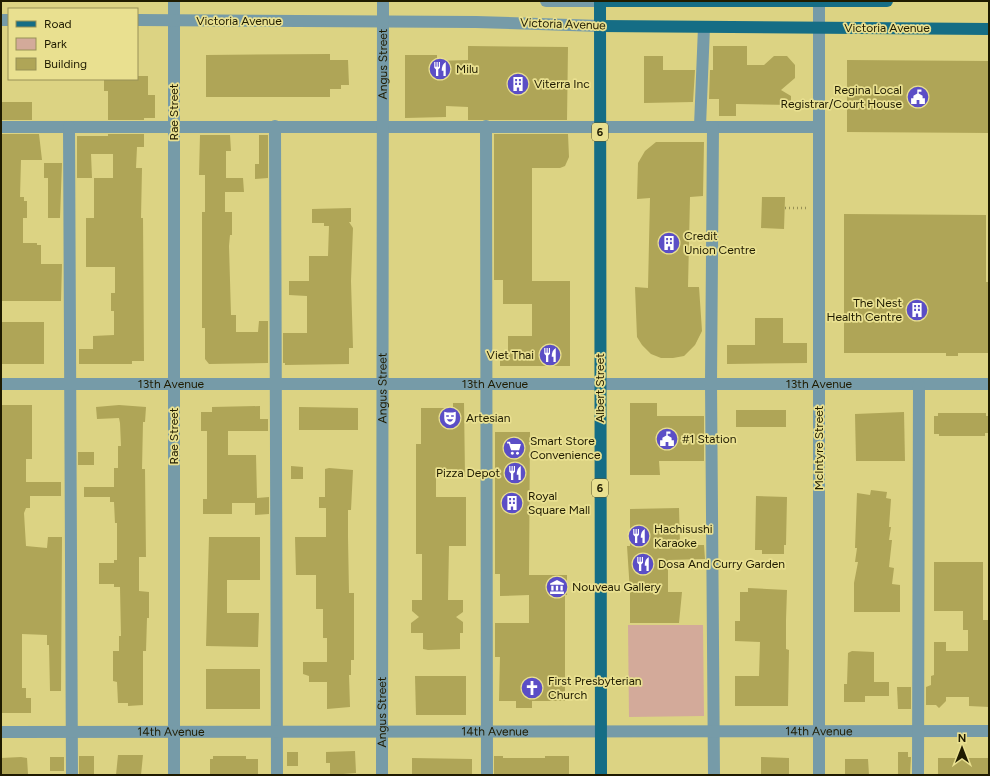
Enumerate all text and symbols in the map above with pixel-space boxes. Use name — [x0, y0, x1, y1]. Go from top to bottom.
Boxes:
legend — [8, 8, 138, 80]
street label: Victoria Avenue — [196, 14, 282, 28]
street label: Victoria Avenue — [520, 16, 606, 33]
text: Road — [44, 17, 72, 31]
street label: Victoria Avenue — [844, 21, 930, 35]
street label: Angus Street — [376, 28, 390, 99]
text: Park — [44, 37, 67, 51]
restaurant icon: Milu — [427, 56, 453, 82]
text: Building — [44, 57, 87, 71]
place label: Milu — [456, 62, 478, 76]
building icon: Viterra Inc — [505, 71, 531, 97]
place label: Viterra Inc — [534, 77, 590, 91]
street label: Rae Street — [167, 83, 181, 140]
place label: Regina Local Registrar/Court House — [780, 83, 902, 111]
public building icon: Regina Local Registrar/Court House — [905, 84, 931, 110]
road number: 6 — [592, 123, 608, 141]
place label: Credit Union Centre — [684, 229, 756, 257]
building icon: Credit Union Centre — [656, 230, 682, 256]
place label: The Nest Health Centre — [826, 296, 902, 324]
building icon: The Nest Health Centre — [904, 297, 930, 323]
restaurant icon: Viet Thai — [537, 342, 563, 368]
place label: Viet Thai — [487, 348, 534, 362]
street label: Angus Street — [375, 352, 390, 423]
street label: Albert Street — [593, 353, 607, 423]
street label: 13th Avenue — [138, 377, 205, 391]
street label: 13th Avenue — [462, 377, 529, 391]
street label: 13th Avenue — [786, 377, 853, 391]
theatre icon: Artesian — [437, 405, 463, 431]
street label: McIntyre Street — [812, 405, 826, 490]
street label: Rae Street — [167, 407, 181, 464]
place label: Artesian — [466, 411, 511, 425]
public building icon: #1 Station — [654, 426, 680, 452]
place label: #1 Station — [682, 432, 737, 446]
place label: Smart Store Convenience — [530, 434, 601, 462]
supermarket icon: Smart Store Convenience — [501, 435, 527, 461]
restaurant icon: Pizza Depot — [502, 460, 528, 486]
place label: Pizza Depot — [436, 466, 500, 480]
road number: 6 — [592, 479, 608, 497]
place label: Royal Square Mall — [528, 489, 590, 517]
building icon: Royal Square Mall — [499, 490, 525, 516]
place label: Hachisushi Karaoke — [654, 522, 712, 550]
restaurant icon: Hachisushi Karaoke — [626, 523, 652, 549]
restaurant icon: Dosa And Curry Garden — [630, 551, 656, 577]
place label: Dosa And Curry Garden — [658, 557, 785, 571]
museum icon: Nouveau Gallery — [544, 574, 570, 600]
place label: Nouveau Gallery — [572, 580, 662, 594]
place label: First Presbyterian Church — [548, 674, 642, 702]
church icon: First Presbyterian Church — [519, 675, 545, 701]
street label: Angus Street — [375, 676, 389, 747]
street label: 14th Avenue — [461, 724, 529, 739]
street label: 14th Avenue — [785, 724, 853, 738]
street label: 14th Avenue — [137, 725, 205, 739]
north arrow — [942, 728, 982, 768]
text: N — [958, 732, 966, 745]

